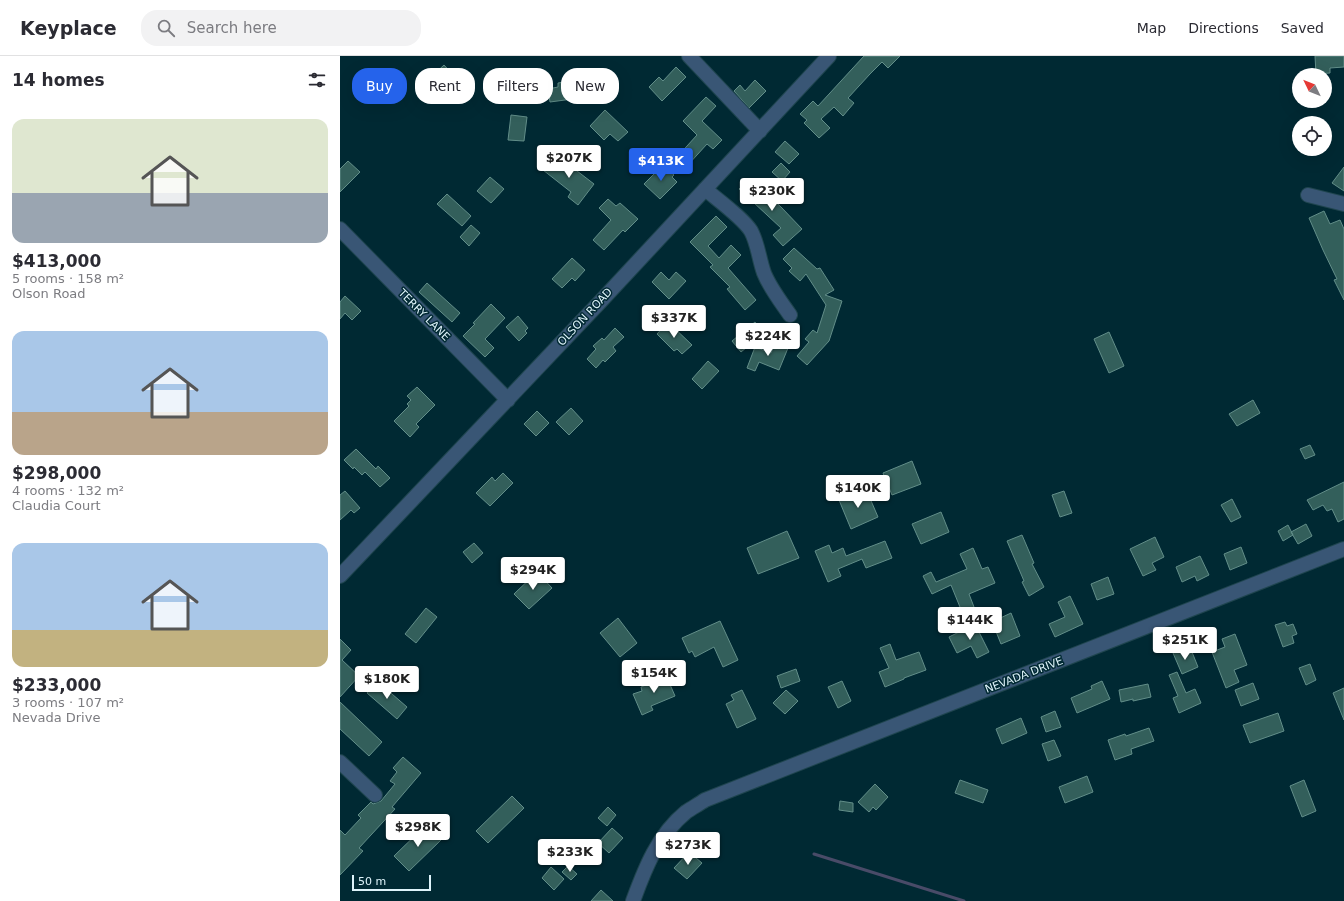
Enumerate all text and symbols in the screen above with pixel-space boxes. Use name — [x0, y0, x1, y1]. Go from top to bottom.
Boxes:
search box — [141, 10, 421, 46]
text: Keyplace — [20, 17, 117, 39]
icon: search — [155, 17, 177, 39]
text: Search here — [187, 19, 277, 37]
text: Map — [1137, 20, 1166, 36]
text: Directions — [1188, 20, 1259, 36]
text: Saved — [1281, 20, 1324, 36]
chip: Buy — [352, 68, 407, 104]
chip: Rent — [415, 68, 475, 104]
chip: Filters — [483, 68, 553, 104]
chip: New — [561, 68, 619, 104]
north arrow — [1292, 68, 1332, 108]
map controls — [1292, 68, 1332, 156]
icon: filters — [306, 69, 328, 91]
text: 14 homes — [12, 70, 105, 90]
button: locate — [1292, 116, 1332, 156]
icon: home — [134, 145, 206, 217]
pin: $207K — [541, 145, 597, 179]
pin: $413K — [633, 148, 689, 182]
text: $207K — [546, 150, 592, 165]
text: $413K — [638, 153, 684, 168]
pin: $230K — [744, 178, 800, 212]
text: $230K — [749, 183, 795, 198]
text: $413,000 — [12, 251, 101, 271]
text: 5 rooms · 158 m² — [12, 271, 124, 286]
street label: OLSON ROAD — [555, 285, 615, 349]
text: Olson Road — [12, 286, 86, 301]
street label: TERRY LANE — [395, 286, 453, 344]
pin: $337K — [646, 305, 702, 339]
text: $337K — [651, 310, 697, 325]
pin: $224K — [740, 323, 796, 357]
text: $224K — [745, 328, 791, 343]
icon: home — [134, 357, 206, 429]
text: $298,000 — [12, 463, 101, 483]
pin: $140K — [830, 475, 886, 509]
text: $140K — [835, 480, 881, 495]
text: 4 rooms · 132 m² — [12, 483, 124, 498]
text: Claudia Court — [12, 498, 101, 513]
pin: $294K — [505, 557, 561, 591]
text: $294K — [510, 562, 556, 577]
icon: home — [134, 569, 206, 641]
pin: $144K — [942, 607, 998, 641]
text: $144K — [947, 612, 993, 627]
pin: $251K — [1157, 627, 1213, 661]
text: $251K — [1162, 632, 1208, 647]
street label: NEVADA DRIVE — [983, 654, 1065, 696]
pin: $154K — [626, 660, 682, 694]
text: $154K — [631, 665, 677, 680]
pin: $180K — [359, 666, 415, 700]
text: $180K — [364, 671, 410, 686]
text: $233,000 — [12, 675, 101, 695]
text: 3 rooms · 107 m² — [12, 695, 124, 710]
text: Nevada Drive — [12, 710, 100, 725]
pin: $298K — [390, 814, 446, 848]
text: $298K — [395, 819, 441, 834]
pin: $273K — [660, 832, 716, 866]
text: $273K — [665, 837, 711, 852]
pin: $233K — [542, 839, 598, 873]
text: $233K — [547, 844, 593, 859]
scale bar — [352, 873, 431, 892]
text: 50 m — [358, 875, 386, 888]

